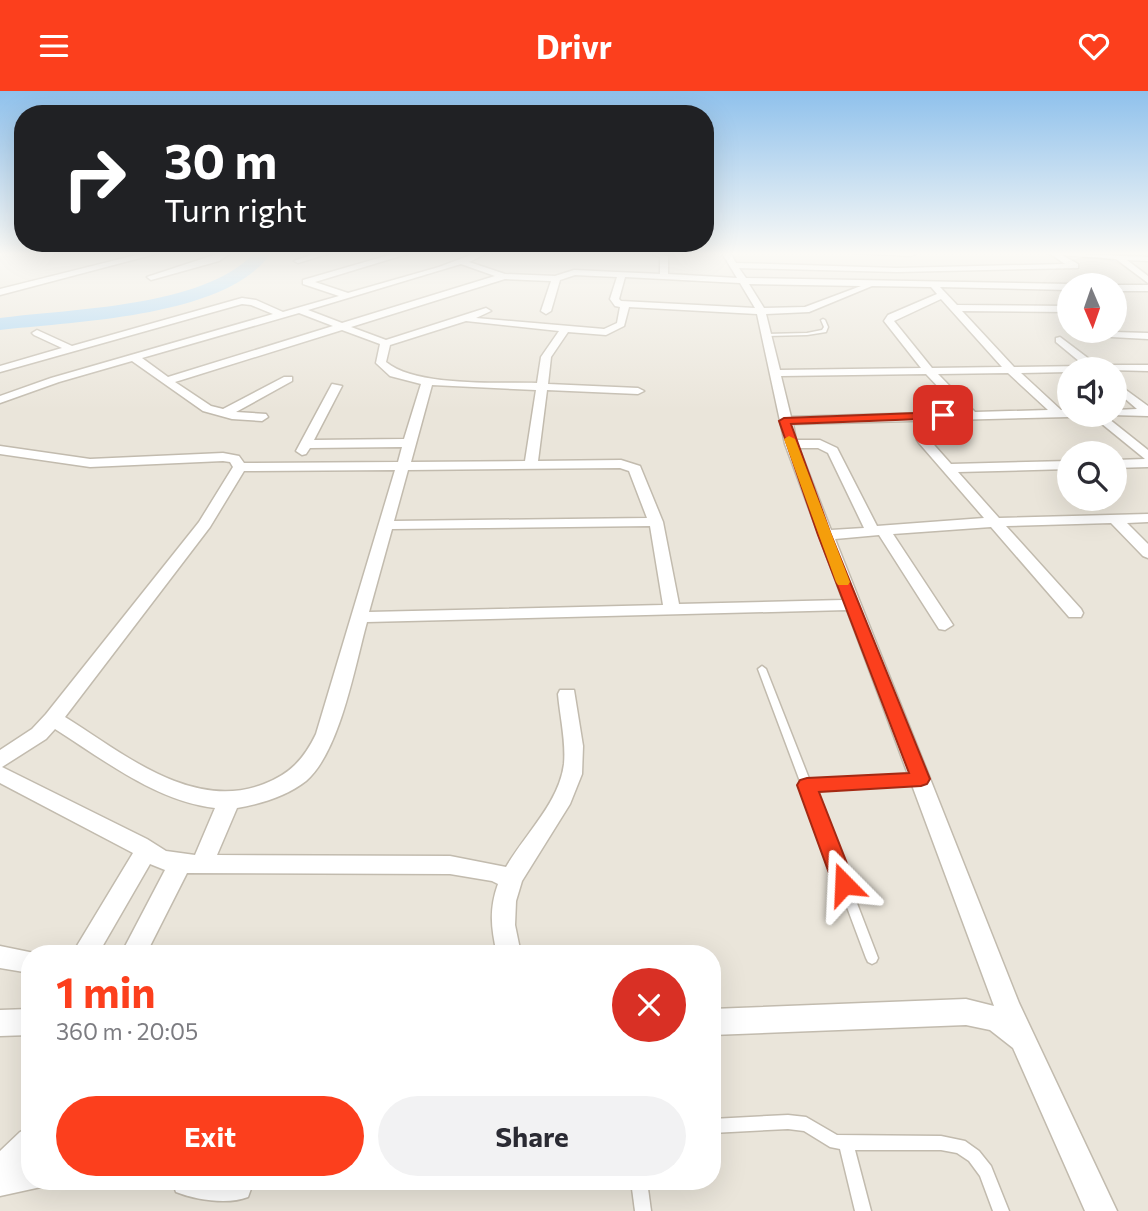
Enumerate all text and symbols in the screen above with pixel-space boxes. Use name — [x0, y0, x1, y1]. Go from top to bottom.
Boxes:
text: Drivr — [536, 26, 612, 66]
icon: menu — [35, 27, 73, 65]
icon: heart — [1075, 27, 1113, 65]
text: 30 m — [164, 129, 277, 189]
icon: right — [49, 133, 140, 224]
text: Turn right — [164, 189, 307, 229]
north arrow — [1057, 273, 1127, 343]
map controls — [1057, 273, 1127, 511]
button: sound — [1057, 357, 1127, 427]
pin — [913, 385, 973, 445]
icon: arrive — [924, 396, 962, 434]
button: search — [1057, 441, 1127, 511]
position arrow — [807, 847, 881, 921]
text: 1 min — [56, 965, 156, 1017]
button: close — [612, 968, 686, 1042]
text: 360 m · 20:05 — [56, 1017, 198, 1045]
button: Exit — [56, 1096, 364, 1176]
button: Share — [378, 1096, 686, 1176]

